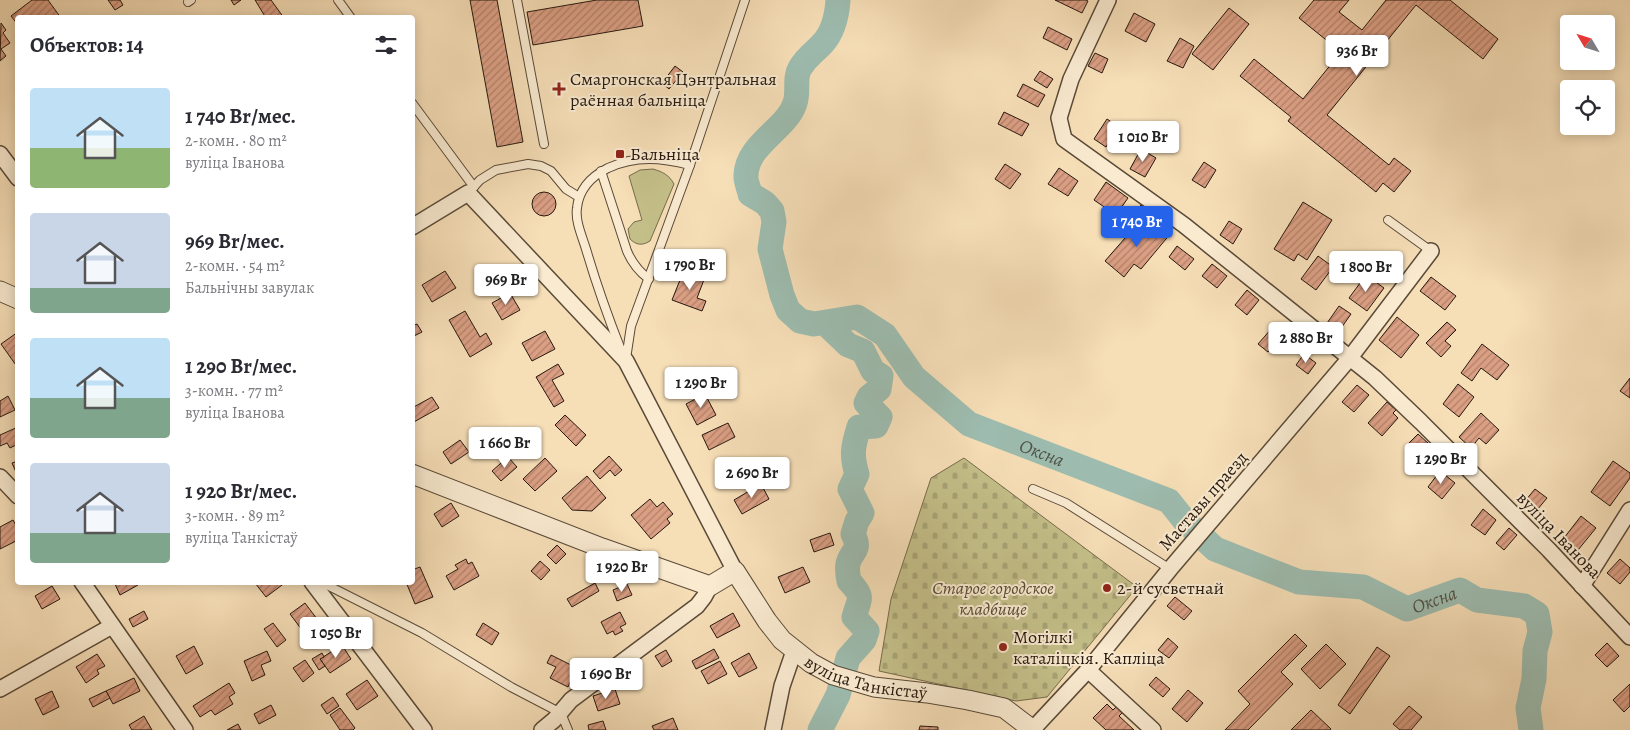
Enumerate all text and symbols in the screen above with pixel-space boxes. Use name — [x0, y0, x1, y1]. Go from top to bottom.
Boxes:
north arrow — [1560, 15, 1615, 70]
map controls — [1560, 15, 1615, 135]
text: Объектов: 14 — [30, 31, 144, 59]
icon: filters — [372, 31, 400, 59]
pin: 936 Br — [1316, 34, 1398, 77]
text: 936 Br — [1336, 40, 1378, 62]
place label: Смаргонская Цэнтральная раённая бальніца — [570, 67, 777, 112]
button: locate — [1560, 80, 1615, 135]
marker: Смаргонская Цэнтральная раённая бальніца — [552, 82, 566, 96]
text: 1 740 Br/мес. — [185, 102, 296, 130]
icon: home — [70, 108, 130, 168]
pin: 1 010 Br — [1091, 120, 1195, 163]
text: 1 010 Br — [1118, 126, 1168, 148]
text: 2-комн. · 80 m² — [185, 130, 287, 152]
place label: Бальніца — [630, 142, 700, 166]
marker: Бальніца — [614, 148, 626, 160]
text: вуліца Іванова — [185, 152, 285, 174]
pin: 1 740 Br — [1085, 206, 1189, 248]
text: 1 740 Br — [1112, 211, 1162, 233]
text: 969 Br/мес. — [185, 227, 285, 255]
icon: home — [70, 233, 130, 293]
pin: 1 790 Br — [638, 248, 742, 291]
pin: 1 800 Br — [1314, 250, 1418, 293]
text: 1 790 Br — [665, 254, 715, 276]
text: 2-комн. · 54 m² — [185, 255, 285, 277]
text: 1 800 Br — [1340, 256, 1392, 278]
pin: 969 Br — [465, 264, 547, 306]
text: 969 Br — [485, 269, 527, 291]
text: Бальнічны завулак — [185, 277, 314, 299]
pin: 2 880 Br — [1254, 322, 1358, 364]
text: 2 880 Br — [1279, 327, 1333, 349]
text: 1 290 Br/мес. — [185, 352, 297, 380]
icon: home — [70, 358, 130, 418]
pin: 1 290 Br — [649, 366, 753, 409]
text: 1 290 Br — [675, 372, 727, 394]
text: 3-комн. · 77 m² — [185, 380, 283, 402]
text: вуліца Іванова — [185, 402, 285, 424]
pin: 1 660 Br — [453, 426, 557, 469]
text: 1 660 Br — [480, 432, 530, 454]
water label: Оксна — [1016, 433, 1068, 474]
pin: 1 290 Br — [1389, 442, 1493, 485]
street label: Маставы праезд — [1153, 446, 1253, 556]
text: 1 290 Br — [1415, 448, 1467, 470]
pin: 2 690 Br — [700, 456, 804, 499]
text: 2 690 Br — [726, 462, 778, 484]
text: 1 920 Br/мес. — [185, 477, 297, 505]
icon: home — [70, 483, 130, 543]
street label: вуліца Іванова — [1511, 486, 1607, 584]
text: 3-комн. · 89 m² — [185, 505, 285, 527]
text: вуліца Танкістаў — [185, 527, 298, 549]
pin: 1 920 Br — [570, 550, 674, 593]
text: 1 920 Br — [596, 556, 648, 578]
park label: Старое городское кладбище — [932, 576, 1054, 621]
place label: 2-й сусветнай — [1117, 576, 1224, 600]
water label: Оксна — [1408, 580, 1461, 620]
marker: 2-й сусветнай — [1101, 582, 1113, 594]
pin: 1 050 Br — [284, 616, 388, 659]
text: 1 050 Br — [311, 622, 361, 644]
place label: Могілкі каталіцкія. Капліца — [1013, 625, 1165, 670]
marker: Могілкі каталіцкія. Капліца — [997, 641, 1009, 653]
street label: вуліца Танкістаў — [799, 650, 929, 705]
pin: 1 690 Br — [554, 658, 658, 700]
text: 1 690 Br — [581, 663, 631, 685]

